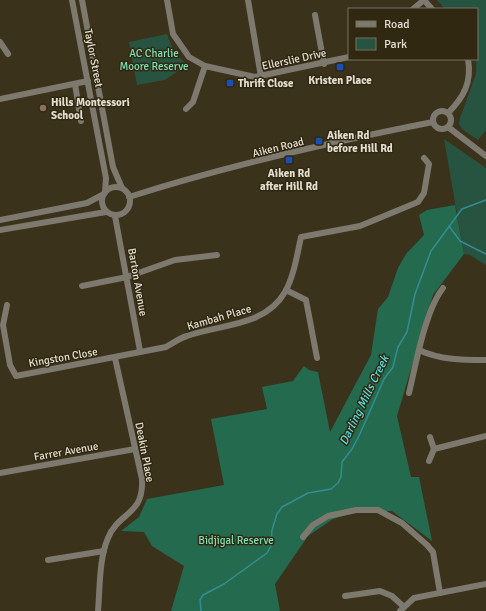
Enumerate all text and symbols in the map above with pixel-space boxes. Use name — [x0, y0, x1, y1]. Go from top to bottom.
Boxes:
legend — [348, 8, 478, 60]
text: Road — [384, 17, 410, 32]
street label: Taylor Street — [81, 28, 106, 89]
text: Park — [384, 37, 407, 52]
street label: Ellerslie Drive — [261, 46, 327, 73]
park label: AC Charlie Moore Reserve — [119, 47, 189, 73]
marker: Kristen Place — [335, 62, 345, 72]
place label: Kristen Place — [308, 74, 372, 87]
place label: Thrift Close — [238, 77, 294, 90]
marker: Thrift Close — [225, 78, 235, 88]
place label: Hills Montessori School — [51, 96, 130, 122]
marker: Hills Montessori School — [38, 103, 48, 113]
place label: Aiken Rd before Hill Rd — [327, 129, 393, 155]
street label: Aiken Road — [251, 135, 305, 160]
marker: Aiken Rd before Hill Rd — [314, 136, 324, 146]
marker: Aiken Rd after Hill Rd — [284, 155, 294, 165]
place label: Aiken Rd after Hill Rd — [260, 167, 318, 193]
street label: Barton Avenue — [125, 247, 150, 317]
street label: Kambah Place — [185, 302, 253, 333]
street label: Kingston Close — [28, 345, 99, 370]
water label: Darling Mills Creek — [336, 352, 393, 447]
street label: Deakin Place — [132, 421, 157, 483]
street label: Farrer Avenue — [33, 439, 99, 464]
park label: Bidjigal Reserve — [198, 534, 274, 547]

